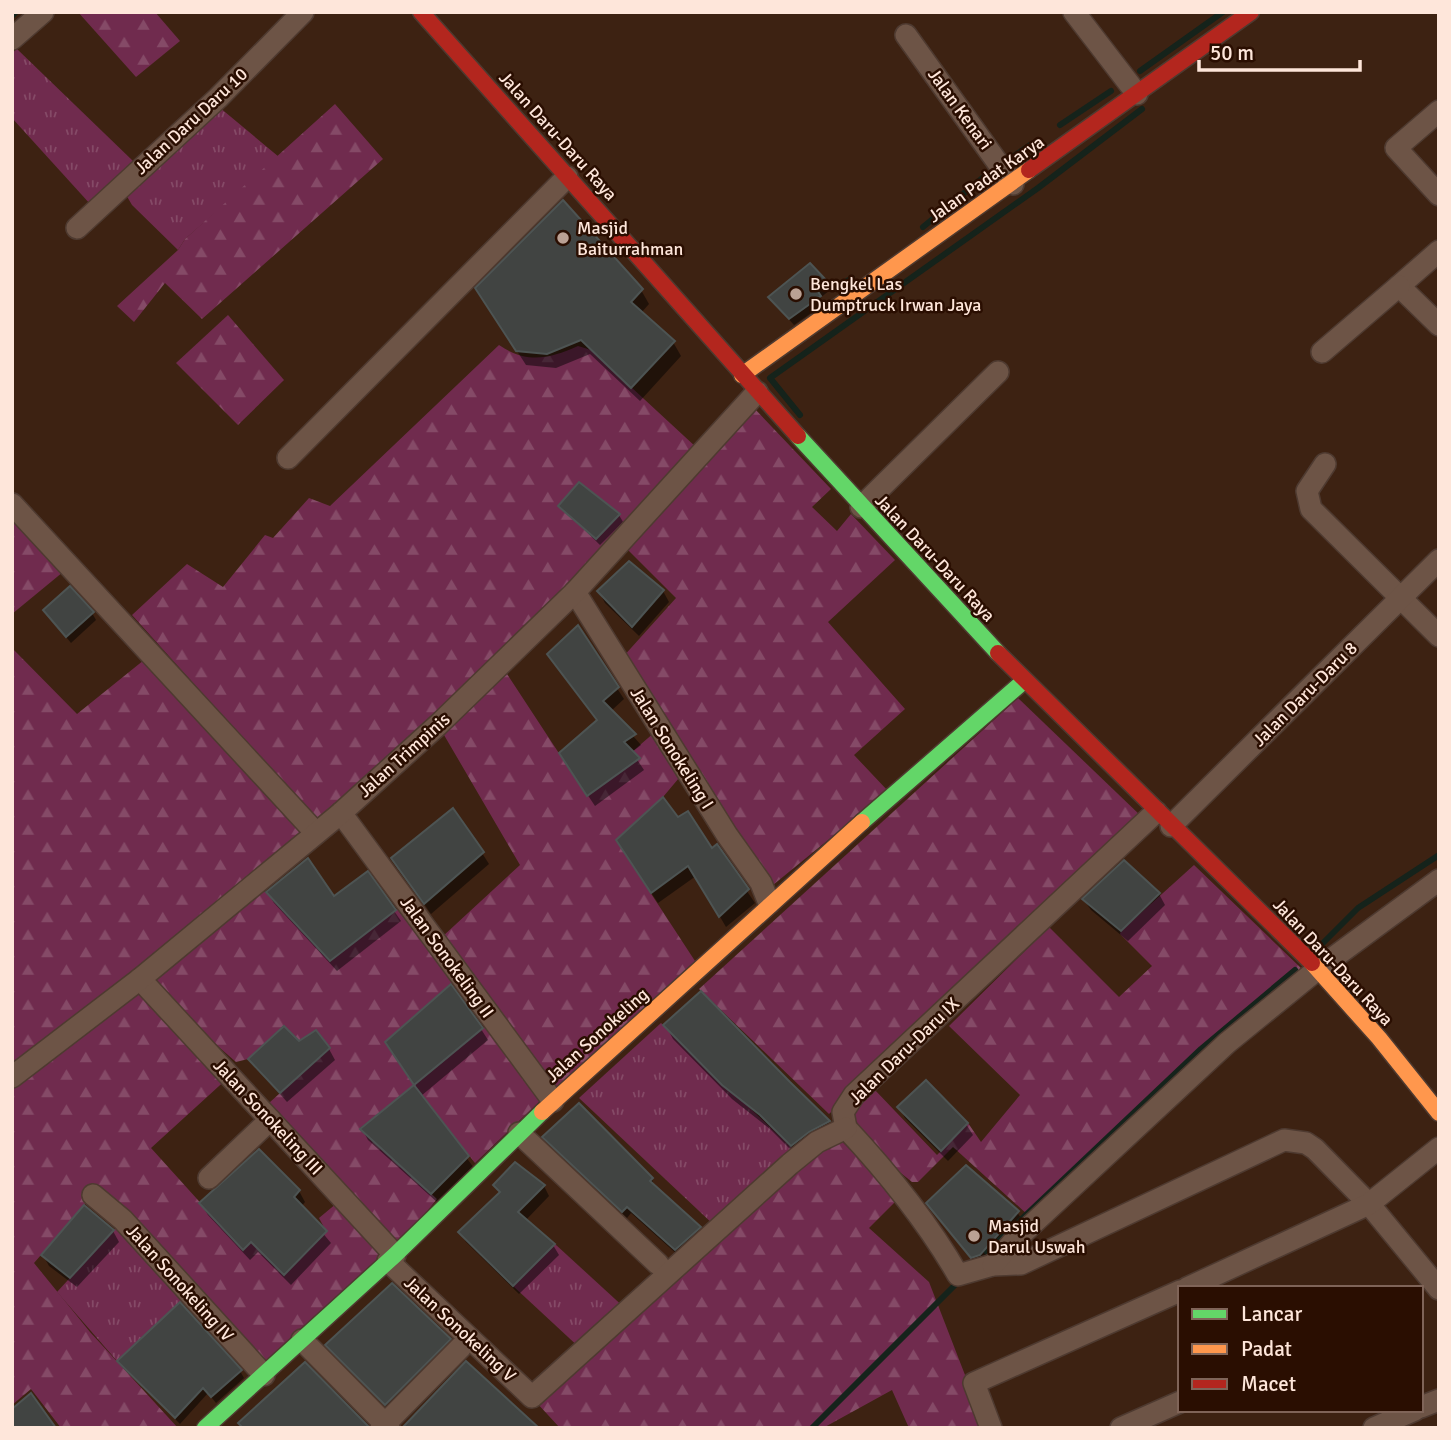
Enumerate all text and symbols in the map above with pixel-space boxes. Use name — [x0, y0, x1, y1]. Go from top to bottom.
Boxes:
scale bar — [1199, 28, 1360, 72]
text: 50 m — [1210, 40, 1254, 66]
street label: Jalan Daru Daru 10 — [130, 63, 252, 179]
street label: Jalan Kenari — [923, 64, 997, 154]
street label: Jalan Daru-Daru Raya — [494, 67, 622, 205]
street label: Jalan Padat Karya — [924, 131, 1048, 227]
place label: Masjid Baiturrahman — [577, 217, 683, 260]
marker: Masjid Baiturrahman — [555, 230, 571, 246]
place label: Bengkel Las Dumptruck Irwan Jaya — [810, 273, 981, 316]
marker: Bengkel Las Dumptruck Irwan Jaya — [788, 286, 804, 302]
street label: Jalan Daru-Daru Raya — [870, 490, 1000, 626]
street label: Jalan Daru-Daru 8 — [1248, 637, 1362, 751]
street label: Jalan Sonokeling I — [626, 683, 718, 813]
street label: Jalan Trimpinis — [354, 708, 455, 802]
street label: Jalan Sonokeling II — [395, 892, 499, 1022]
street label: Jalan Daru-Daru Raya — [1268, 894, 1398, 1030]
street label: Jalan Sonokeling — [541, 983, 653, 1087]
street label: Jalan Daru-Daru IX — [844, 992, 964, 1109]
street label: Jalan Sonokeling III — [209, 1055, 327, 1179]
place label: Masjid Darul Uswah — [988, 1215, 1086, 1258]
street label: Jalan Sonokeling IV — [122, 1220, 239, 1347]
marker: Masjid Darul Uswah — [966, 1228, 982, 1244]
street label: Jalan Sonokeling V — [400, 1272, 521, 1387]
legend — [1178, 1286, 1423, 1412]
text: Lancar — [1241, 1301, 1302, 1327]
text: Padat — [1241, 1336, 1292, 1362]
text: Macet — [1241, 1371, 1296, 1397]

